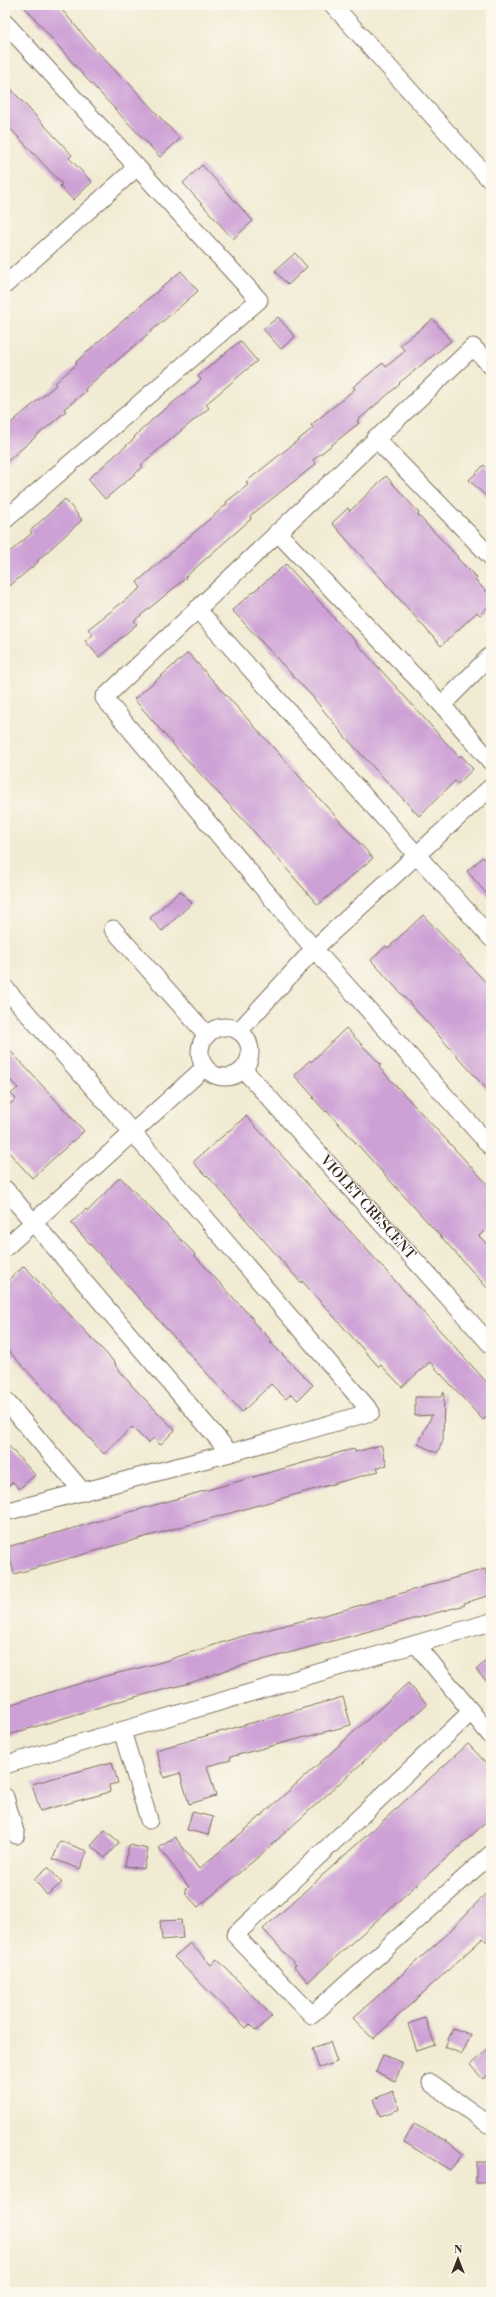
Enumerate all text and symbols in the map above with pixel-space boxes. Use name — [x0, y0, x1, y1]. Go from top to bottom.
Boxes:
street label: VIOLET CRESCENT — [315, 1151, 419, 1264]
north arrow — [438, 2239, 478, 2279]
text: N — [454, 2243, 463, 2257]

